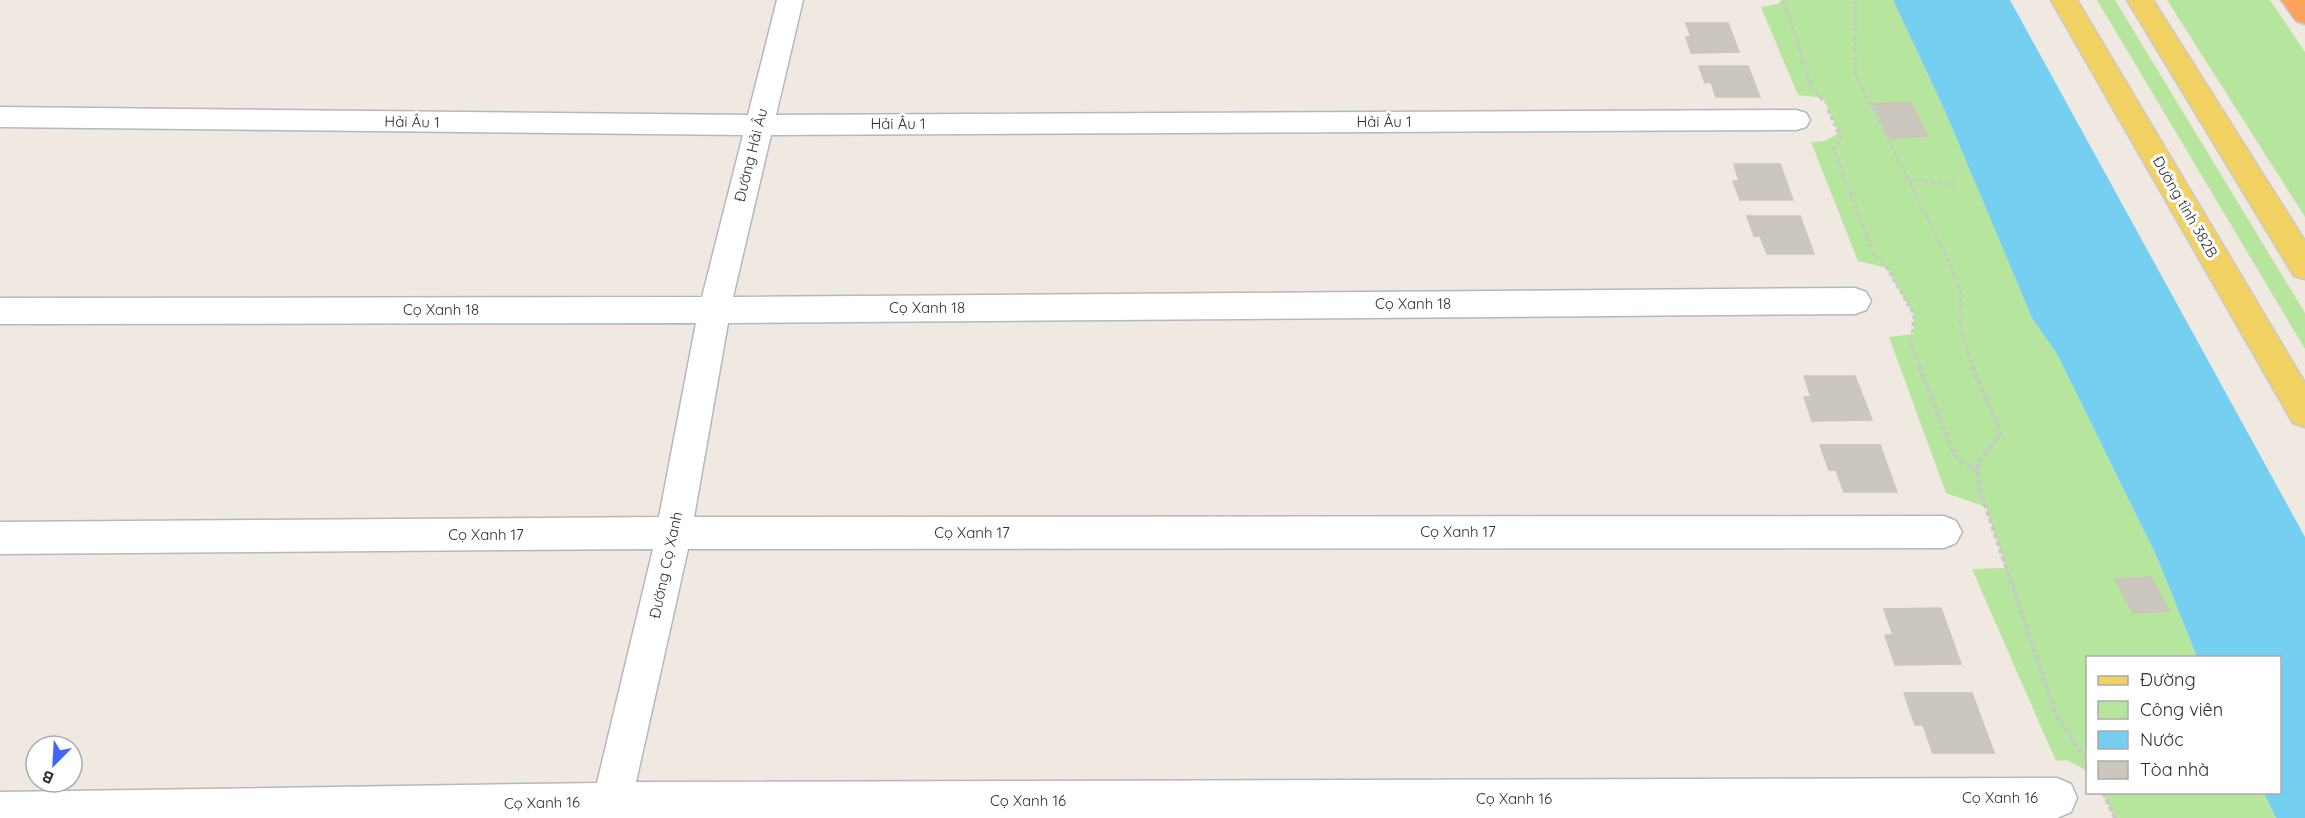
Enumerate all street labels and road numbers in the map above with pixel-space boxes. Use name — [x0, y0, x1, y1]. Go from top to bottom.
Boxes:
street label: Đường Hải Âu — [730, 106, 771, 204]
street label: Hải Âu 1 — [384, 112, 440, 131]
street label: Hải Âu 1 — [1356, 112, 1412, 131]
street label: Hải Âu 1 — [870, 114, 926, 133]
street label: Đường tỉnh 382B — [2149, 153, 2222, 261]
street label: Cọ Xanh 18 — [1375, 294, 1451, 313]
street label: Cọ Xanh 18 — [889, 298, 965, 317]
street label: Cọ Xanh 18 — [403, 300, 479, 319]
street label: Đường Cọ Xanh — [645, 510, 686, 620]
street label: Cọ Xanh 17 — [1420, 522, 1496, 541]
street label: Cọ Xanh 17 — [934, 523, 1010, 542]
street label: Cọ Xanh 17 — [448, 525, 524, 544]
street label: Cọ Xanh 16 — [1962, 788, 2038, 807]
street label: Cọ Xanh 16 — [1476, 789, 1552, 808]
street label: Cọ Xanh 16 — [990, 791, 1066, 810]
street label: Cọ Xanh 16 — [504, 792, 580, 813]

